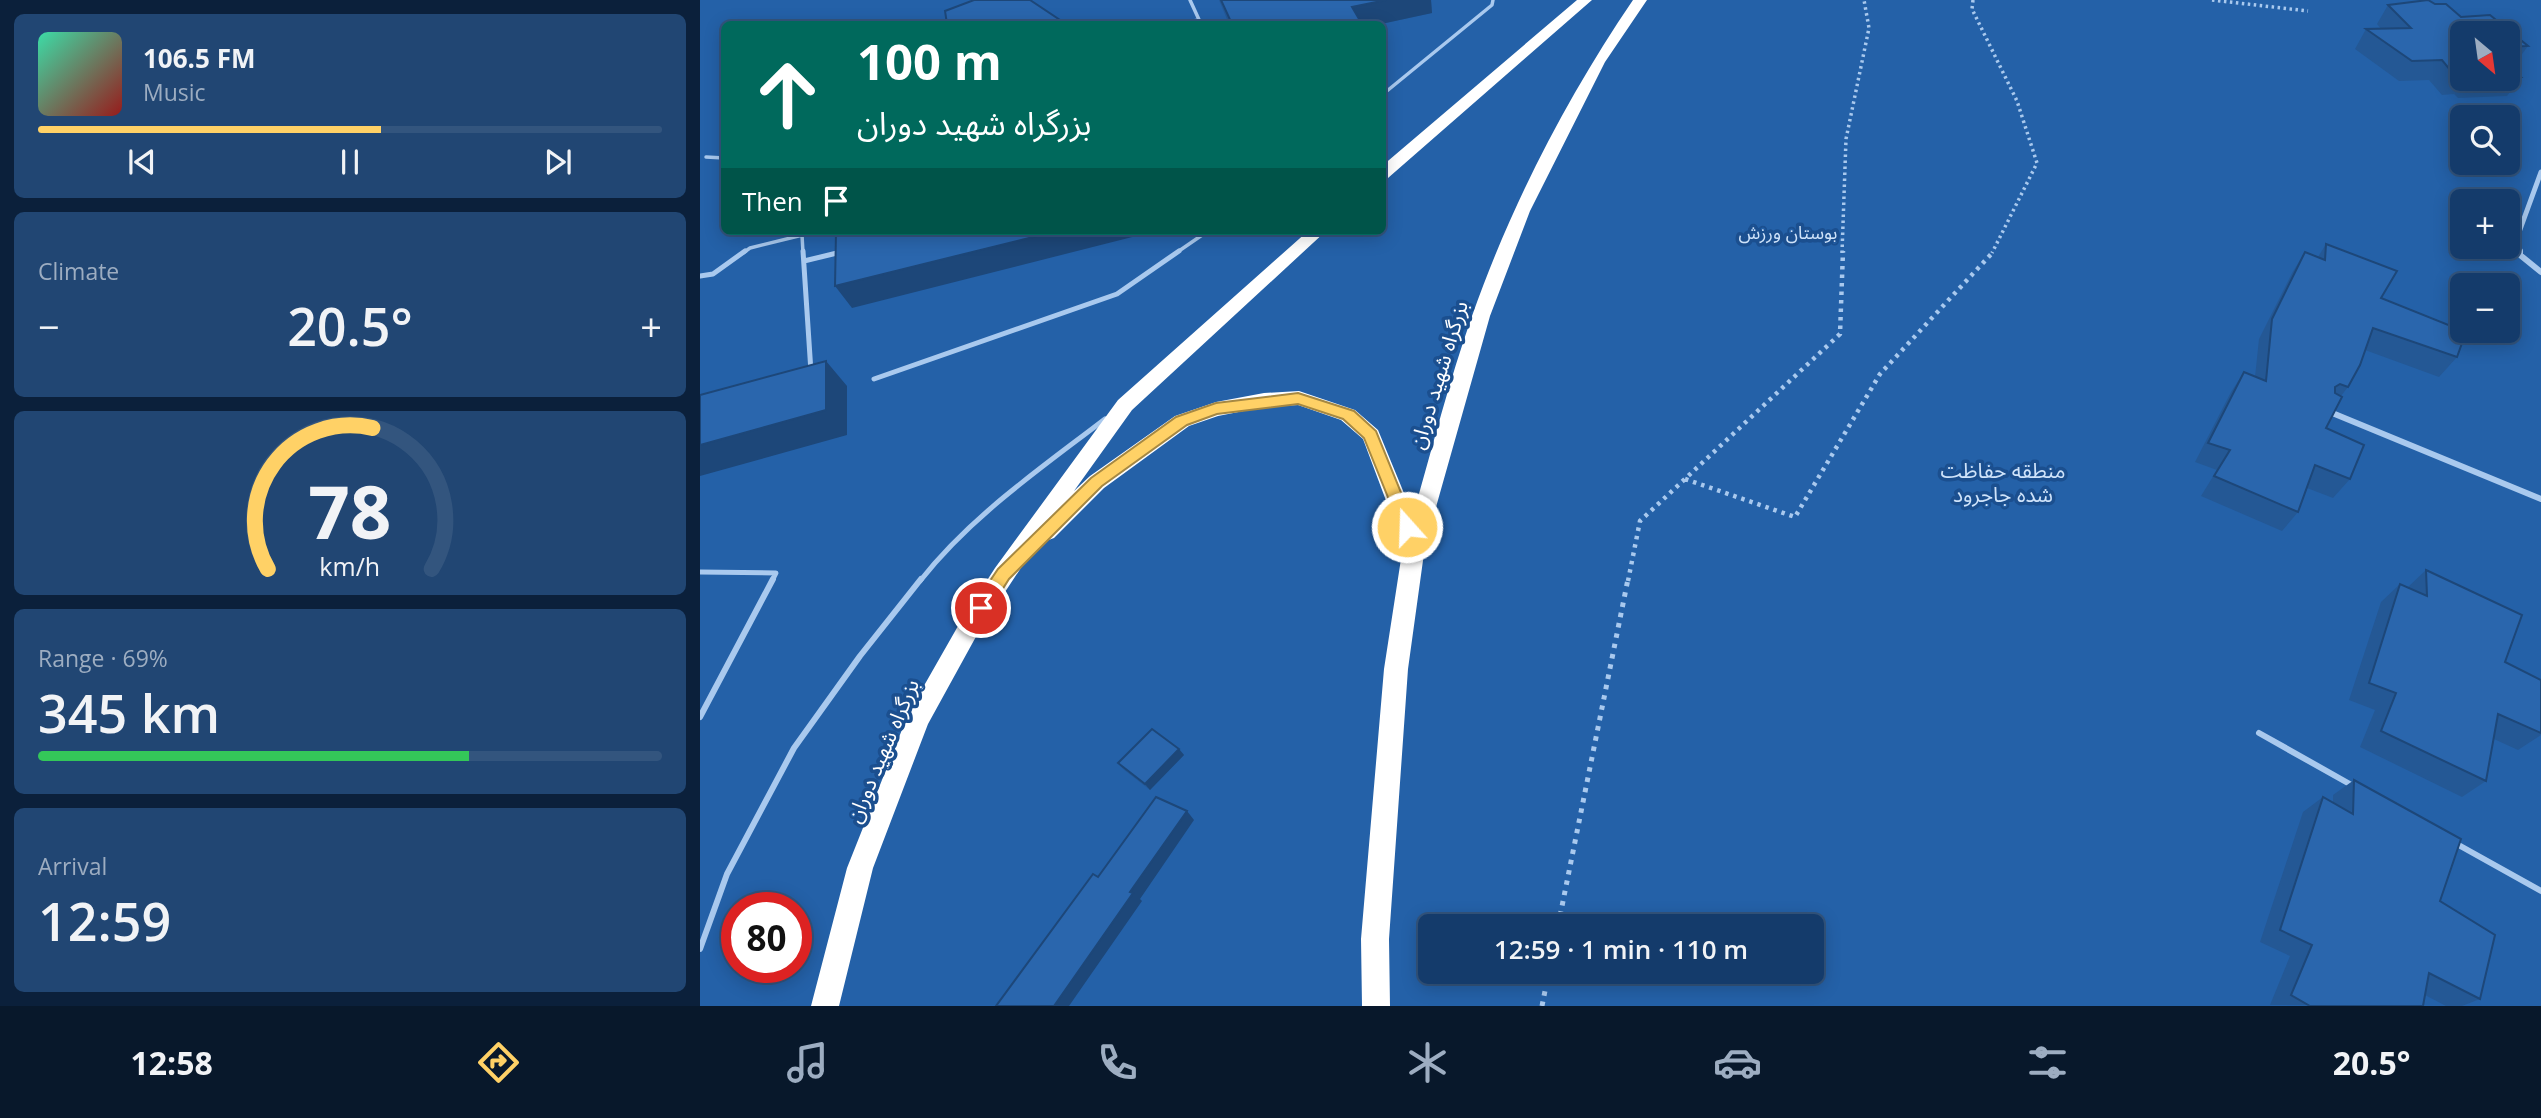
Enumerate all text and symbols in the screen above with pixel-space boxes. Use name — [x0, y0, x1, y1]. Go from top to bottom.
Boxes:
north arrow — [2450, 21, 2520, 91]
map controls — [2450, 21, 2520, 343]
text: 100 m — [857, 28, 1002, 94]
text: 106.5 FM — [143, 40, 255, 76]
icon: ahead — [742, 49, 833, 140]
text: Music — [143, 76, 206, 108]
text: بزرگراه شهید دوران — [857, 101, 1091, 144]
button: search — [2450, 105, 2520, 175]
icon: previous — [123, 143, 161, 181]
icon: pause — [331, 143, 369, 181]
icon: next — [539, 143, 577, 181]
icon: arrive — [817, 182, 855, 220]
text: Then — [742, 183, 803, 219]
button: + — [2450, 189, 2520, 259]
park label: بوستان ورزش — [1739, 220, 1837, 244]
text: Climate — [38, 255, 119, 287]
button: − — [2450, 273, 2520, 343]
text: 20.5° — [287, 290, 413, 361]
street label: بزرگراه شهید دوران — [1402, 297, 1474, 452]
text: − — [38, 300, 60, 352]
text: + — [640, 300, 662, 352]
park label: منطقه حفاظت شده جاجرود — [1940, 456, 2066, 508]
text: 78 — [308, 461, 392, 560]
position arrow — [1370, 490, 1444, 564]
text: km/h — [320, 549, 380, 583]
pin — [951, 578, 1011, 638]
icon: arrive — [962, 589, 1000, 627]
text: Range · 69% — [38, 642, 168, 674]
street label: بزرگراه شهید دوران — [839, 674, 925, 827]
text: 345 km — [38, 677, 220, 748]
text: Arrival — [38, 850, 107, 882]
text: 12:59 — [38, 885, 171, 956]
speed limit sign: 80 — [721, 892, 812, 983]
text: 12:59 · 1 min · 110 m — [1494, 931, 1748, 967]
icon: directions — [474, 1038, 523, 1087]
icon: music — [783, 1038, 832, 1087]
icon: phone — [1093, 1038, 1142, 1087]
icon: climate — [1403, 1038, 1452, 1087]
icon: car — [1713, 1038, 1762, 1087]
icon: filters — [2023, 1038, 2072, 1087]
text: 12:58 — [130, 1041, 213, 1084]
text: 20.5° — [2333, 1041, 2410, 1084]

